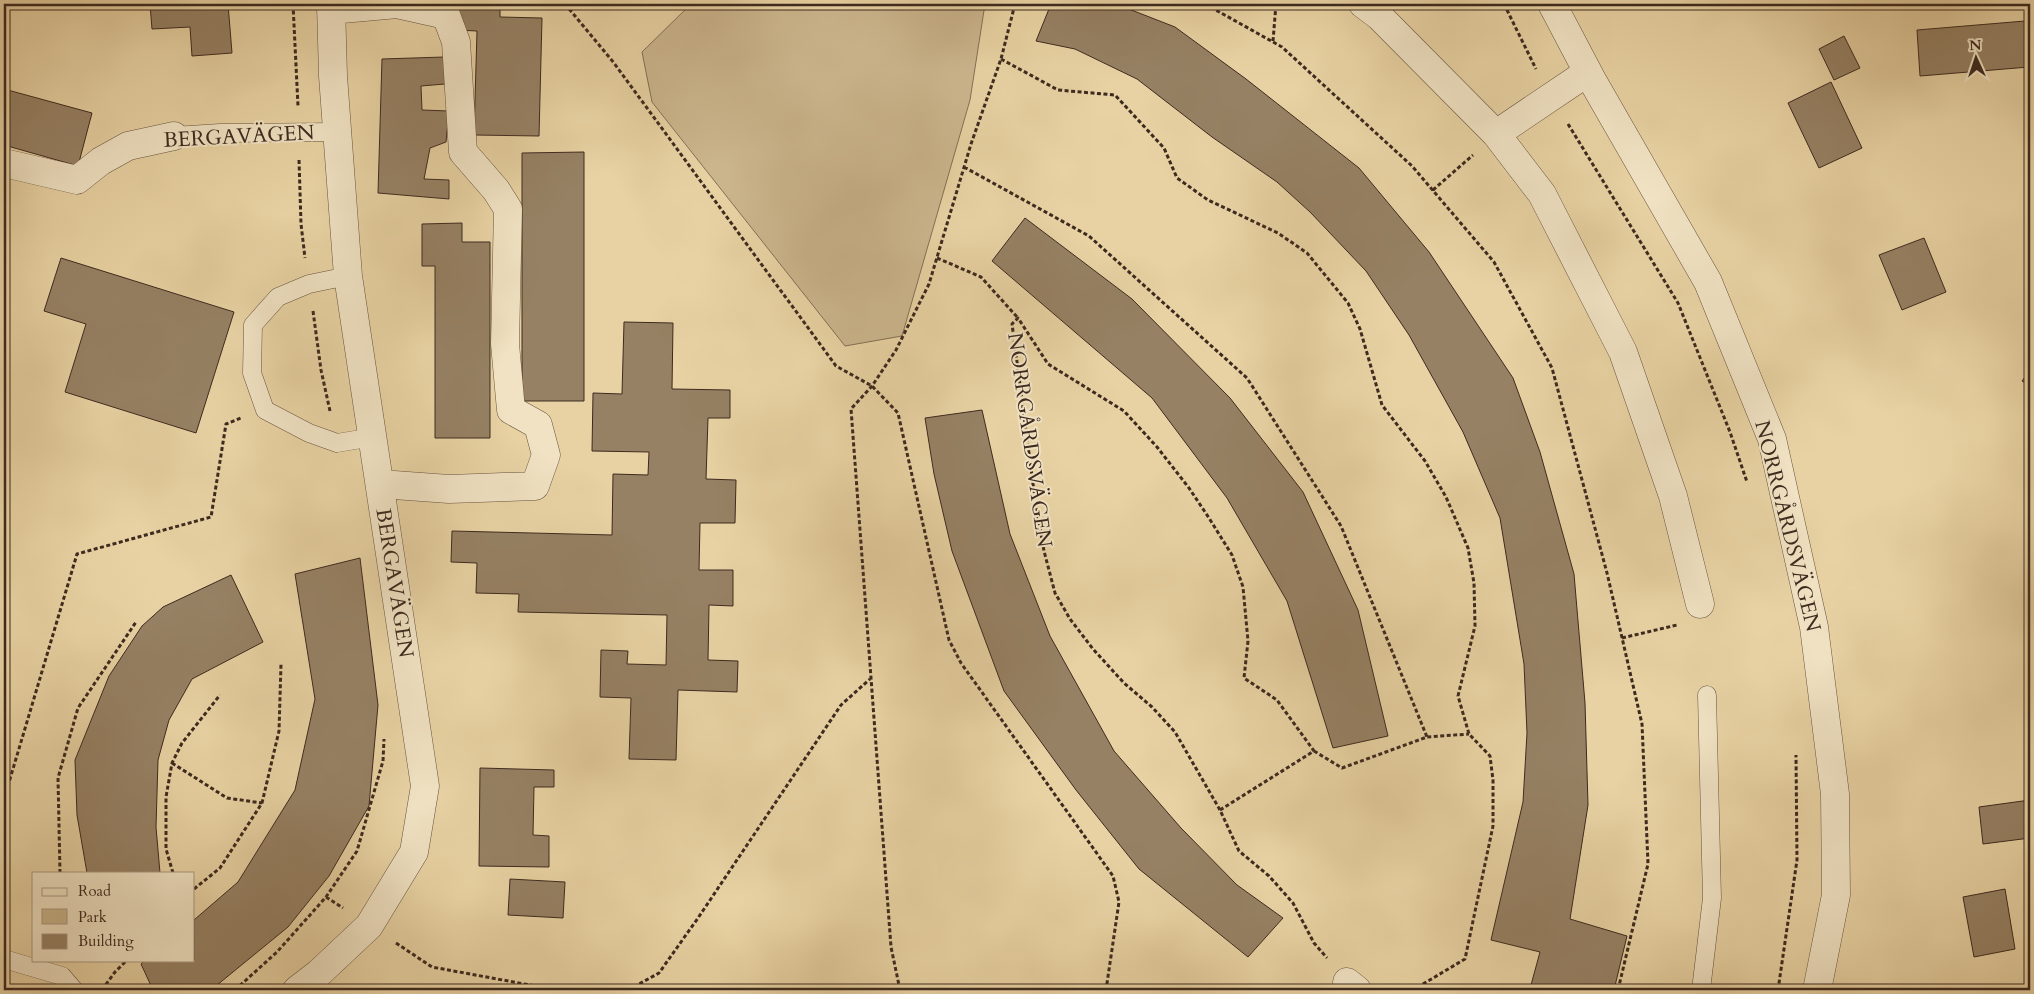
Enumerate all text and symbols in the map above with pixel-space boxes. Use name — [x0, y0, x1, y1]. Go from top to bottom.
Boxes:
north arrow — [1952, 32, 2002, 82]
text: N — [1969, 36, 1982, 55]
street label: BERGAVÄGEN — [163, 118, 315, 155]
street label: NORRGÅRDSVÄGEN — [1000, 331, 1059, 549]
street label: NORRGÅRDSVÄGEN — [1747, 417, 1828, 635]
street label: BERGAVÄGEN — [368, 506, 421, 660]
legend — [32, 872, 195, 962]
text: Road — [78, 881, 111, 901]
text: Park — [78, 907, 107, 927]
text: Building — [78, 931, 134, 951]

